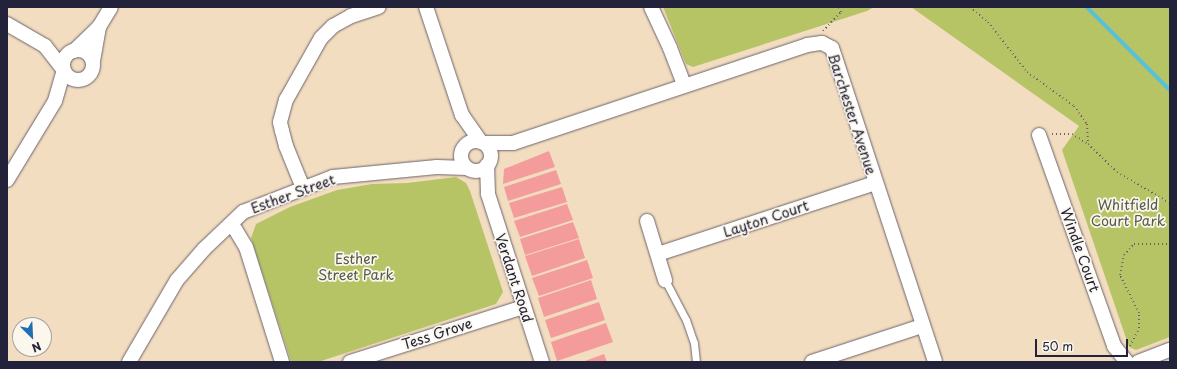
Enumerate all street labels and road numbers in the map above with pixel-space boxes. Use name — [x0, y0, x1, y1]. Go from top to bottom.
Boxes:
street label: Barchester Avenue — [824, 51, 880, 177]
street label: Esther Street — [249, 171, 337, 217]
street label: Layton Court — [721, 197, 811, 241]
street label: Windle Court — [1057, 205, 1103, 295]
street label: Verdant Road — [492, 232, 536, 324]
street label: Tess Grove — [399, 315, 475, 353]

